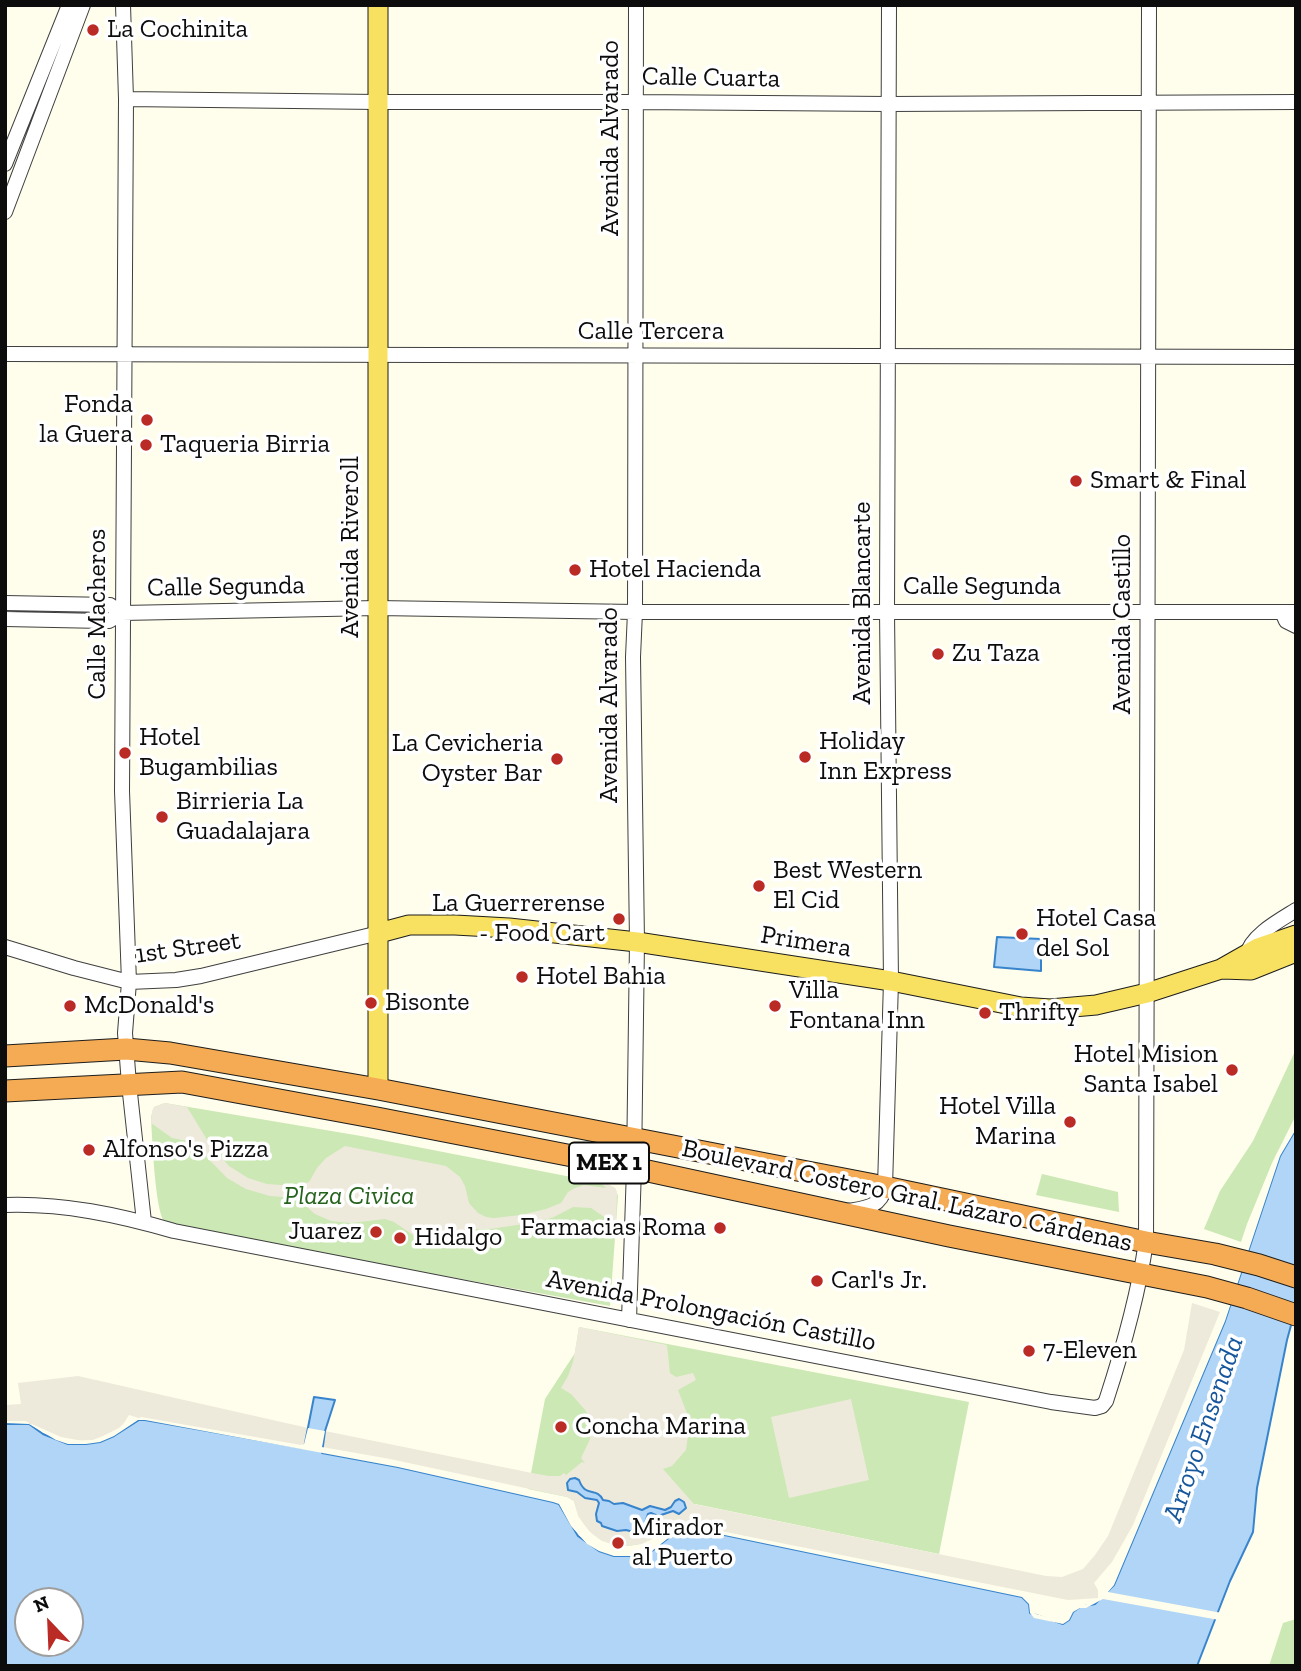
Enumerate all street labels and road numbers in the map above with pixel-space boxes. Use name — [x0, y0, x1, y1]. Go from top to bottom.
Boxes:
street label: Avenida Alvarado — [595, 40, 627, 236]
street label: Calle Cuarta — [642, 61, 780, 95]
street label: Calle Tercera — [578, 316, 724, 348]
street label: Avenida Riveroll — [335, 456, 367, 638]
street label: Avenida Blancarte — [847, 502, 879, 704]
street label: Calle Macheros — [82, 529, 114, 699]
street label: Avenida Castillo — [1107, 534, 1139, 714]
street label: Calle Segunda — [147, 570, 305, 604]
street label: Calle Segunda — [903, 571, 1061, 603]
street label: Avenida Alvarado — [594, 607, 626, 803]
street label: Primera — [758, 919, 854, 965]
street label: 1st Street — [134, 925, 242, 971]
street label: Boulevard Costero Gral. Lázaro Cárdenas — [679, 1133, 1135, 1259]
road number: MEX 1 — [569, 1142, 649, 1184]
street label: Avenida Prolongación Castillo — [544, 1264, 878, 1358]

